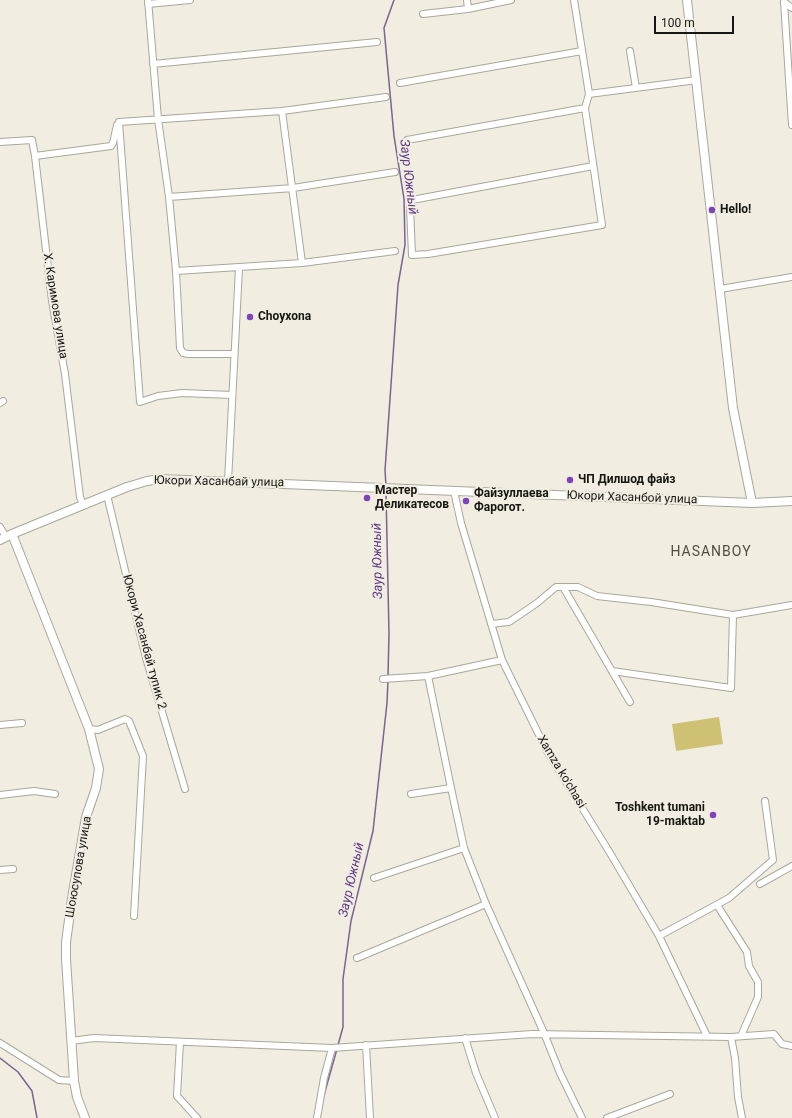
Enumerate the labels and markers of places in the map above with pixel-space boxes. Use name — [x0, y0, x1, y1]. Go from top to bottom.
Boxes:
place label: Hello! — [720, 203, 751, 217]
marker: Hello! — [707, 205, 717, 215]
place label: Choyxona — [258, 310, 311, 324]
marker: Choyxona — [245, 312, 255, 322]
place label: ЧП Дилшод файз — [578, 473, 675, 487]
marker: ЧП Дилшод файз — [565, 475, 575, 485]
place label: Мастер Деликатесов — [375, 484, 449, 512]
place label: Файзуллаева Фарогот. — [474, 487, 549, 515]
marker: Мастер Деликатесов — [362, 493, 372, 503]
marker: Файзуллаева Фарогот. — [461, 496, 471, 506]
place label: Toshkent tumani 19-maktab — [615, 801, 705, 829]
marker: Toshkent tumani 19-maktab — [708, 810, 718, 820]

